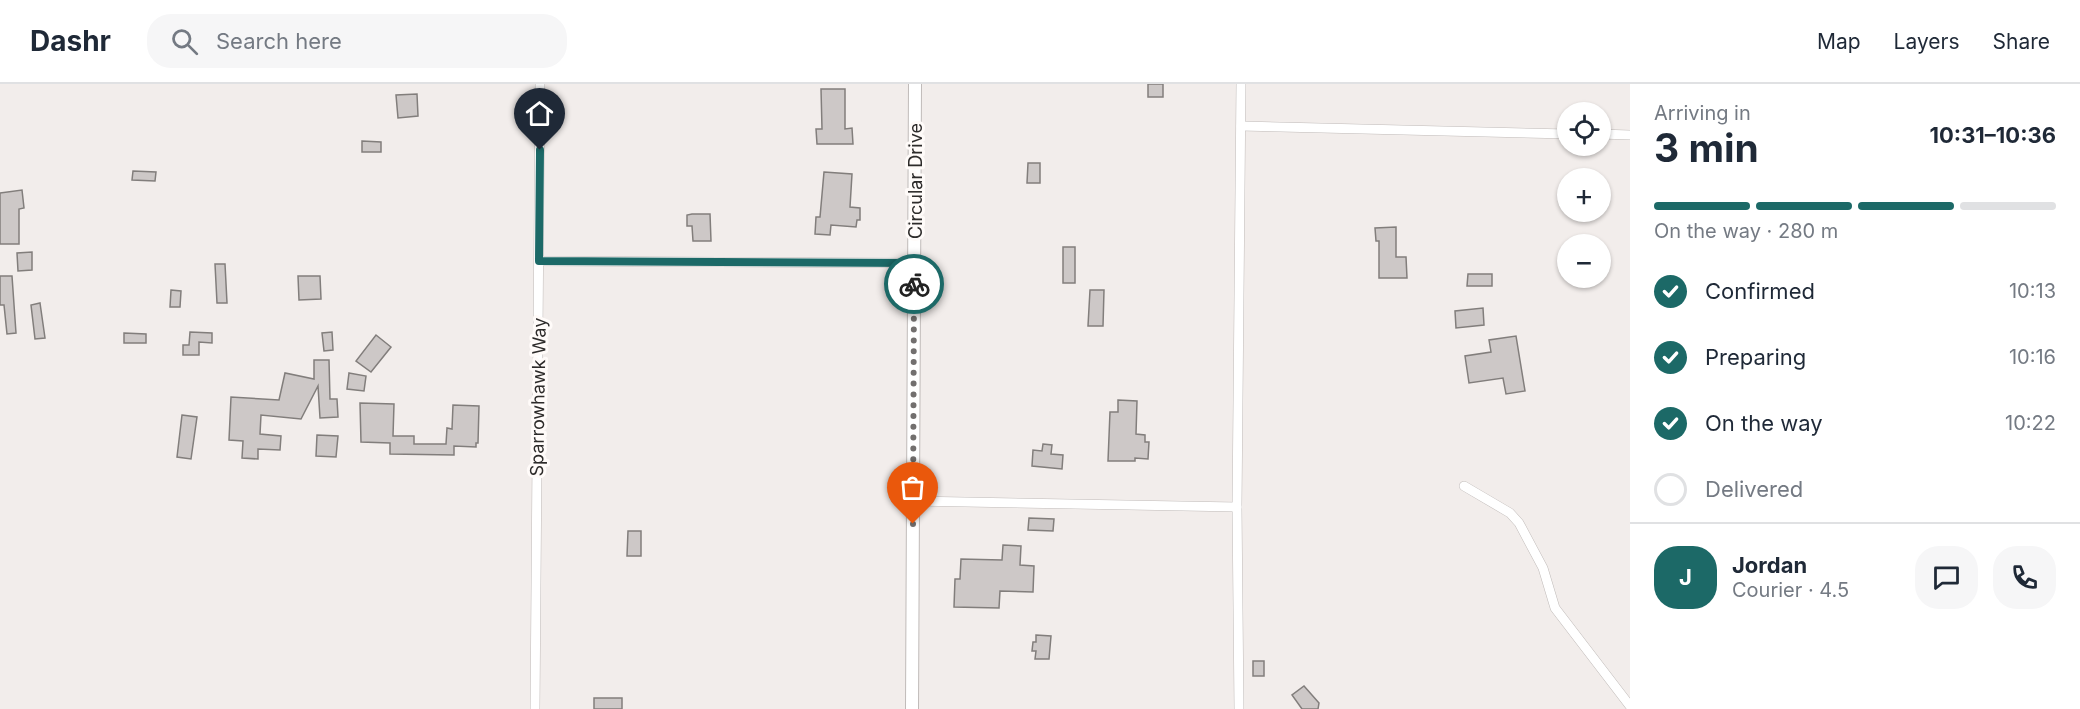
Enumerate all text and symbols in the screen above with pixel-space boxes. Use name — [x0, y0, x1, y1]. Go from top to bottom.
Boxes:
search box — [147, 14, 567, 68]
text: Dashr — [30, 24, 111, 58]
icon: search — [168, 25, 201, 58]
text: Search here — [216, 28, 342, 54]
text: Map — [1817, 29, 1861, 54]
text: Layers — [1894, 29, 1960, 54]
text: Share — [1993, 29, 2050, 54]
pin — [514, 88, 565, 150]
icon: home — [523, 97, 556, 130]
text: Arriving in — [1654, 101, 1751, 125]
map controls — [1557, 102, 1611, 288]
button: locate — [1557, 102, 1611, 156]
text: 10:31–10:36 — [1929, 122, 2056, 148]
street label: Circular Drive — [905, 123, 926, 239]
text: 3 min — [1654, 124, 1759, 171]
button: + — [1557, 168, 1611, 222]
text: On the way · 280 m — [1654, 219, 1838, 243]
button: − — [1557, 234, 1611, 288]
courier — [884, 254, 944, 314]
icon: bike — [898, 268, 931, 301]
icon: check — [1654, 275, 1687, 308]
text: Confirmed — [1705, 278, 1815, 304]
text: 10:13 — [2009, 279, 2056, 303]
street label: Sparrowhawk Way — [526, 317, 550, 477]
icon: check — [1654, 341, 1687, 374]
text: Preparing — [1705, 344, 1806, 370]
text: 10:16 — [2009, 345, 2056, 369]
icon: check — [1654, 407, 1687, 440]
text: On the way — [1705, 410, 1823, 436]
text: 10:22 — [2005, 411, 2056, 435]
pin — [887, 462, 938, 524]
icon: bag — [896, 471, 929, 504]
text: Delivered — [1705, 476, 1803, 502]
button: chat — [1915, 546, 1978, 609]
button: phone — [1993, 546, 2056, 609]
text: Jordan — [1732, 552, 1807, 578]
text: J — [1679, 564, 1692, 590]
text: Courier · 4.5 — [1732, 578, 1849, 602]

